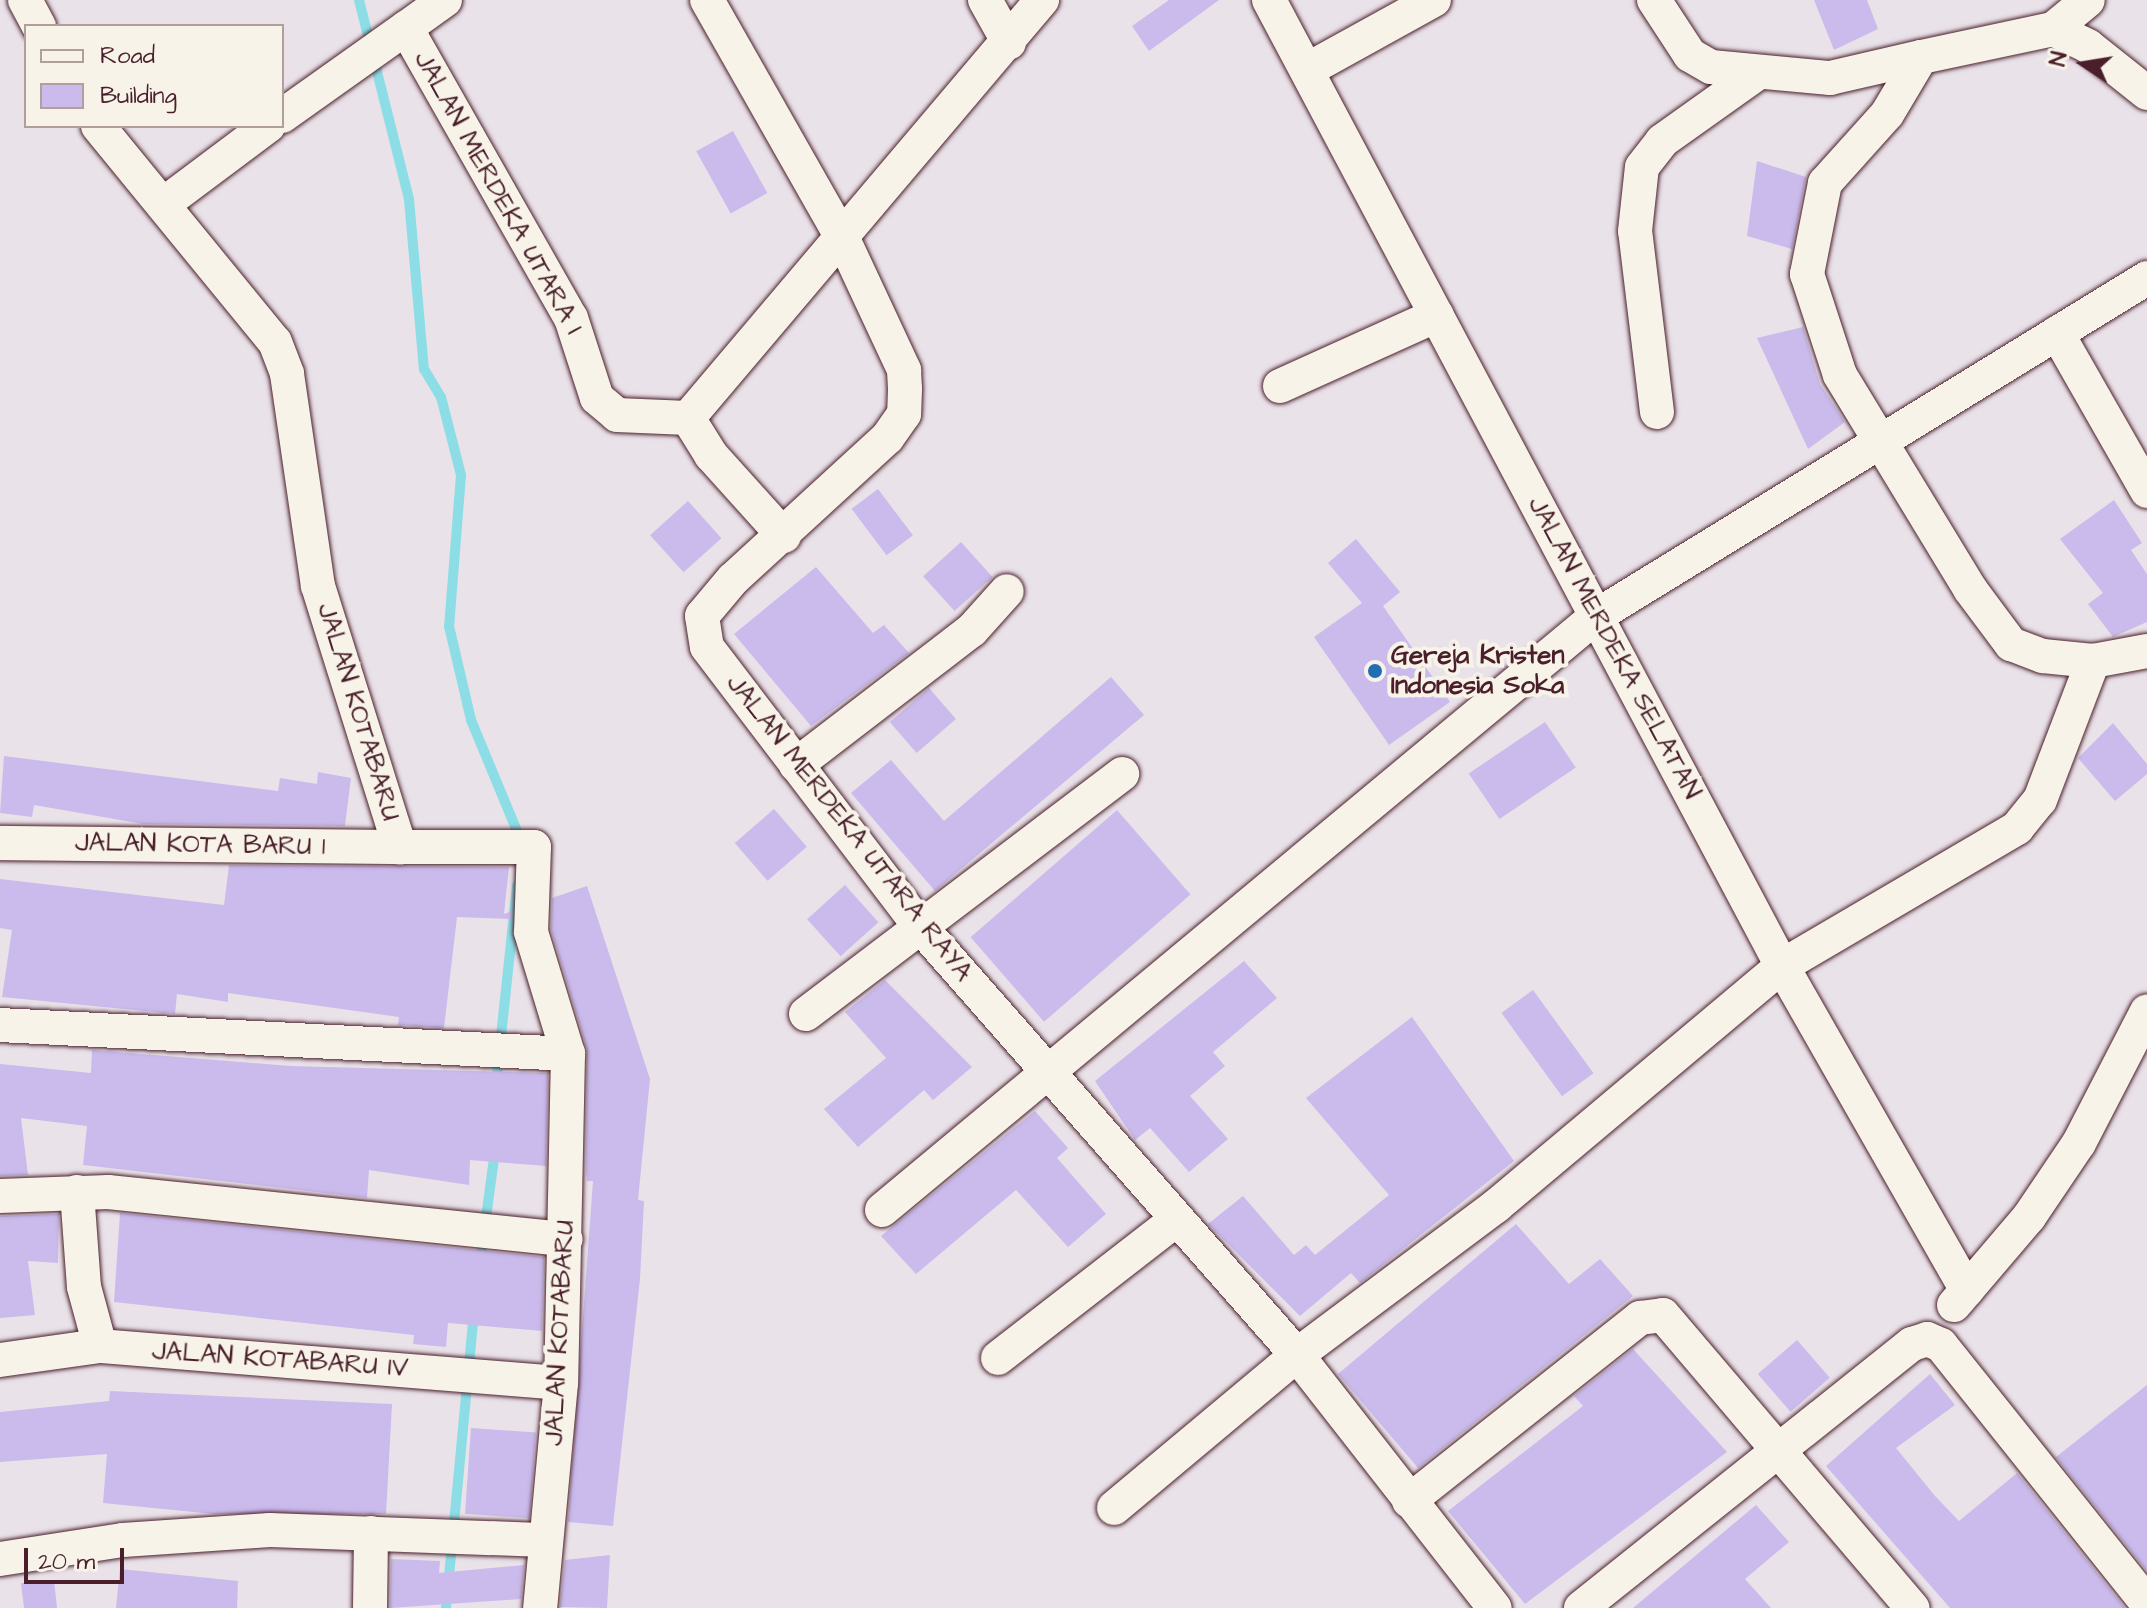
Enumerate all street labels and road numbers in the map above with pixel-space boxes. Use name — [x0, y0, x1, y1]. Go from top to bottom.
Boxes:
street label: JALAN MERDEKA UTARA I — [407, 46, 589, 340]
street label: JALAN MERDEKA SELATAN — [1521, 491, 1707, 805]
street label: JALAN KOTABARU — [310, 599, 406, 825]
street label: JALAN MERDEKA UTARA RAYA — [719, 668, 979, 988]
street label: JALAN KOTA BARU 1 — [75, 827, 325, 863]
street label: JALAN KOTABARU — [539, 1219, 581, 1447]
street label: JALAN KOTABARU IV — [151, 1335, 409, 1385]

